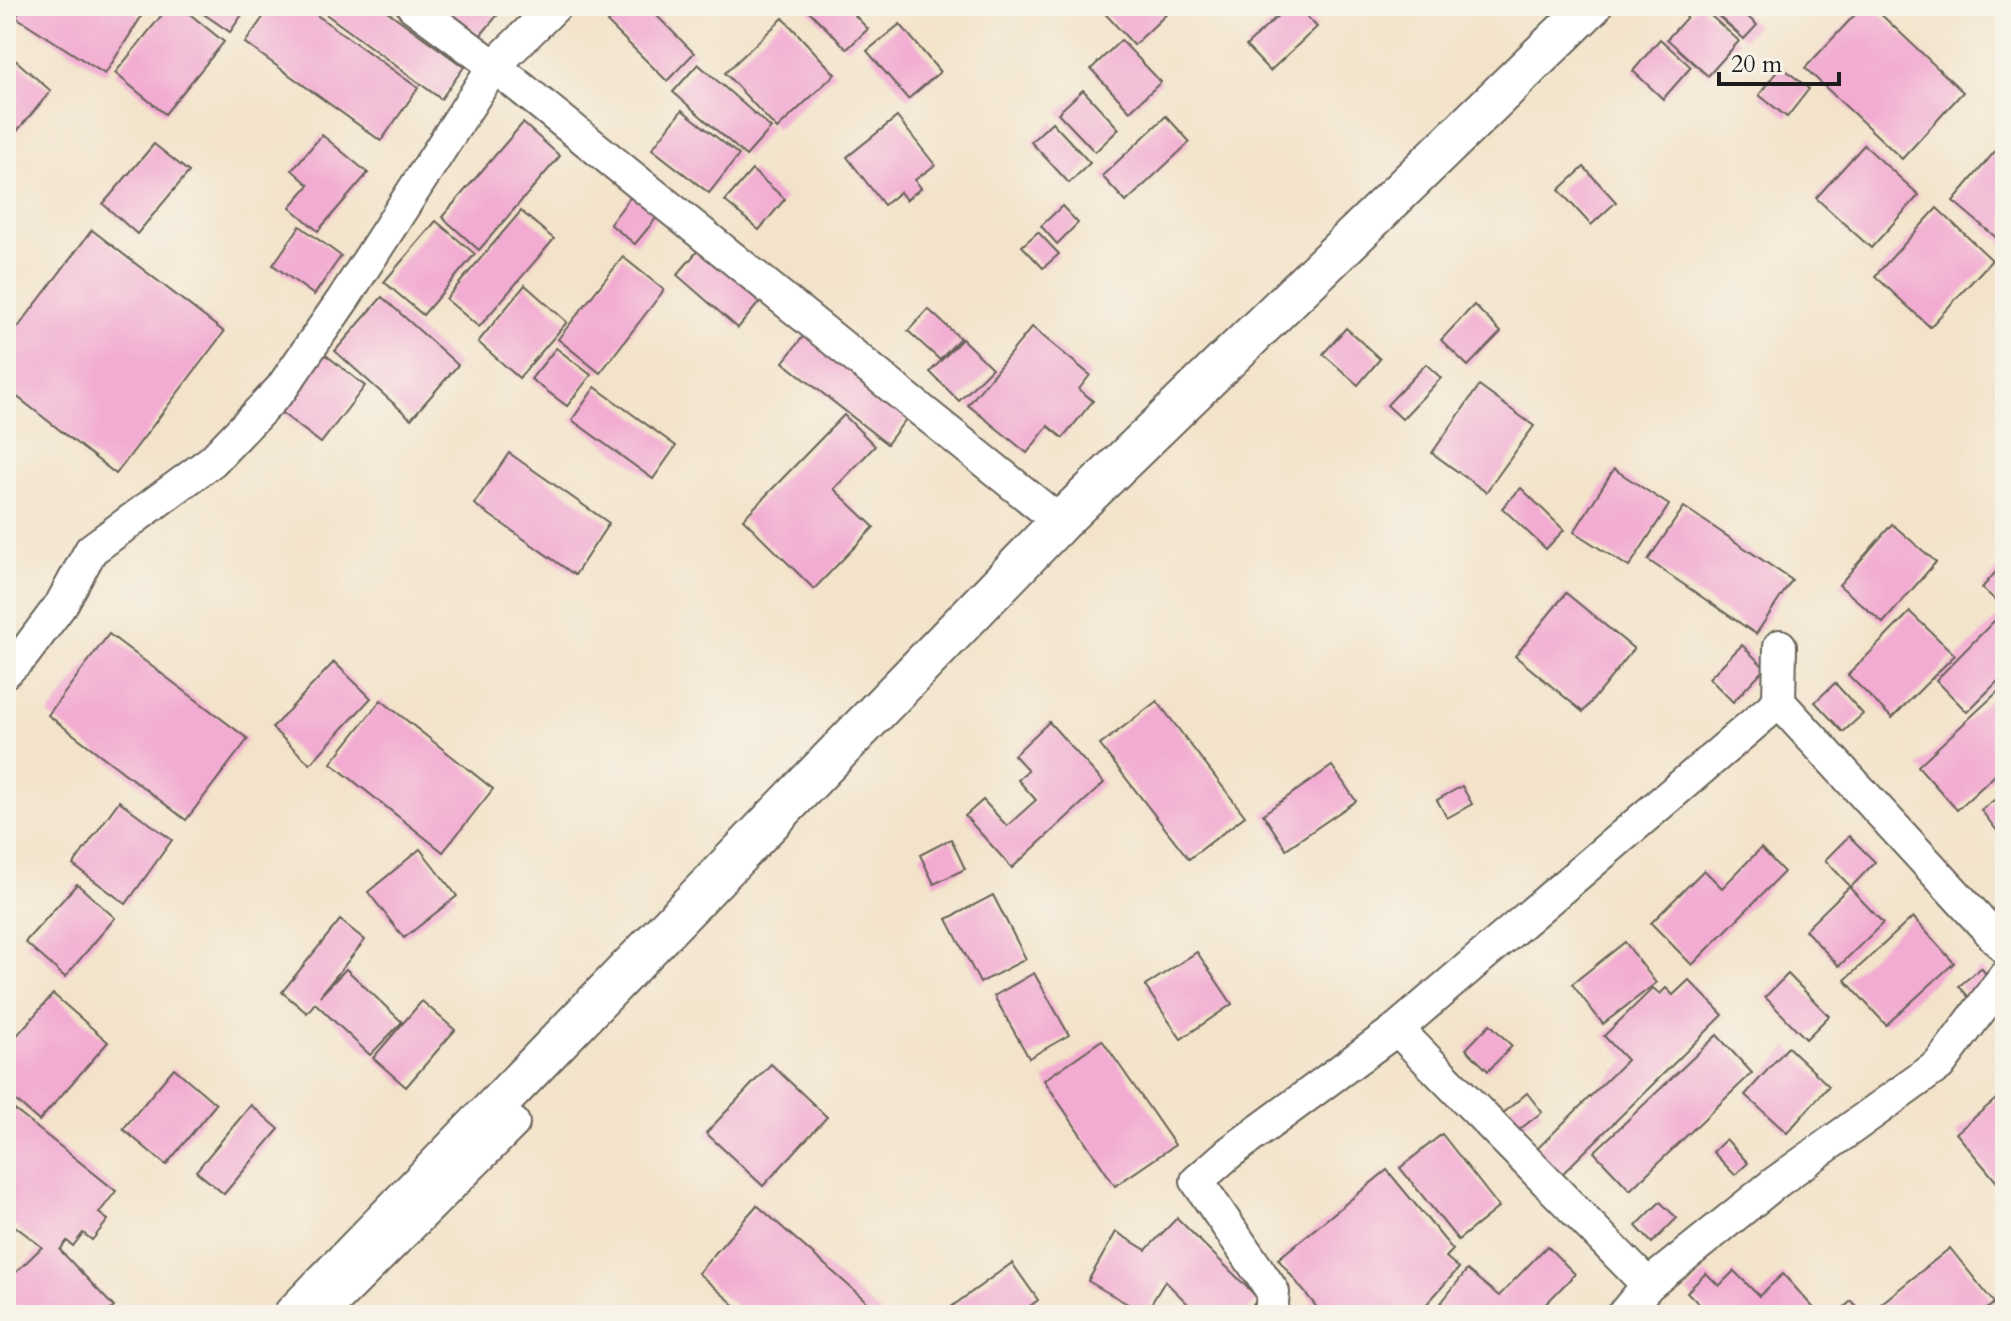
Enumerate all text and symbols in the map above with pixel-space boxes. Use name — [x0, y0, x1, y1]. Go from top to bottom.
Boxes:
scale bar — [1719, 36, 1839, 86]
text: 20 m — [1731, 48, 1783, 81]

